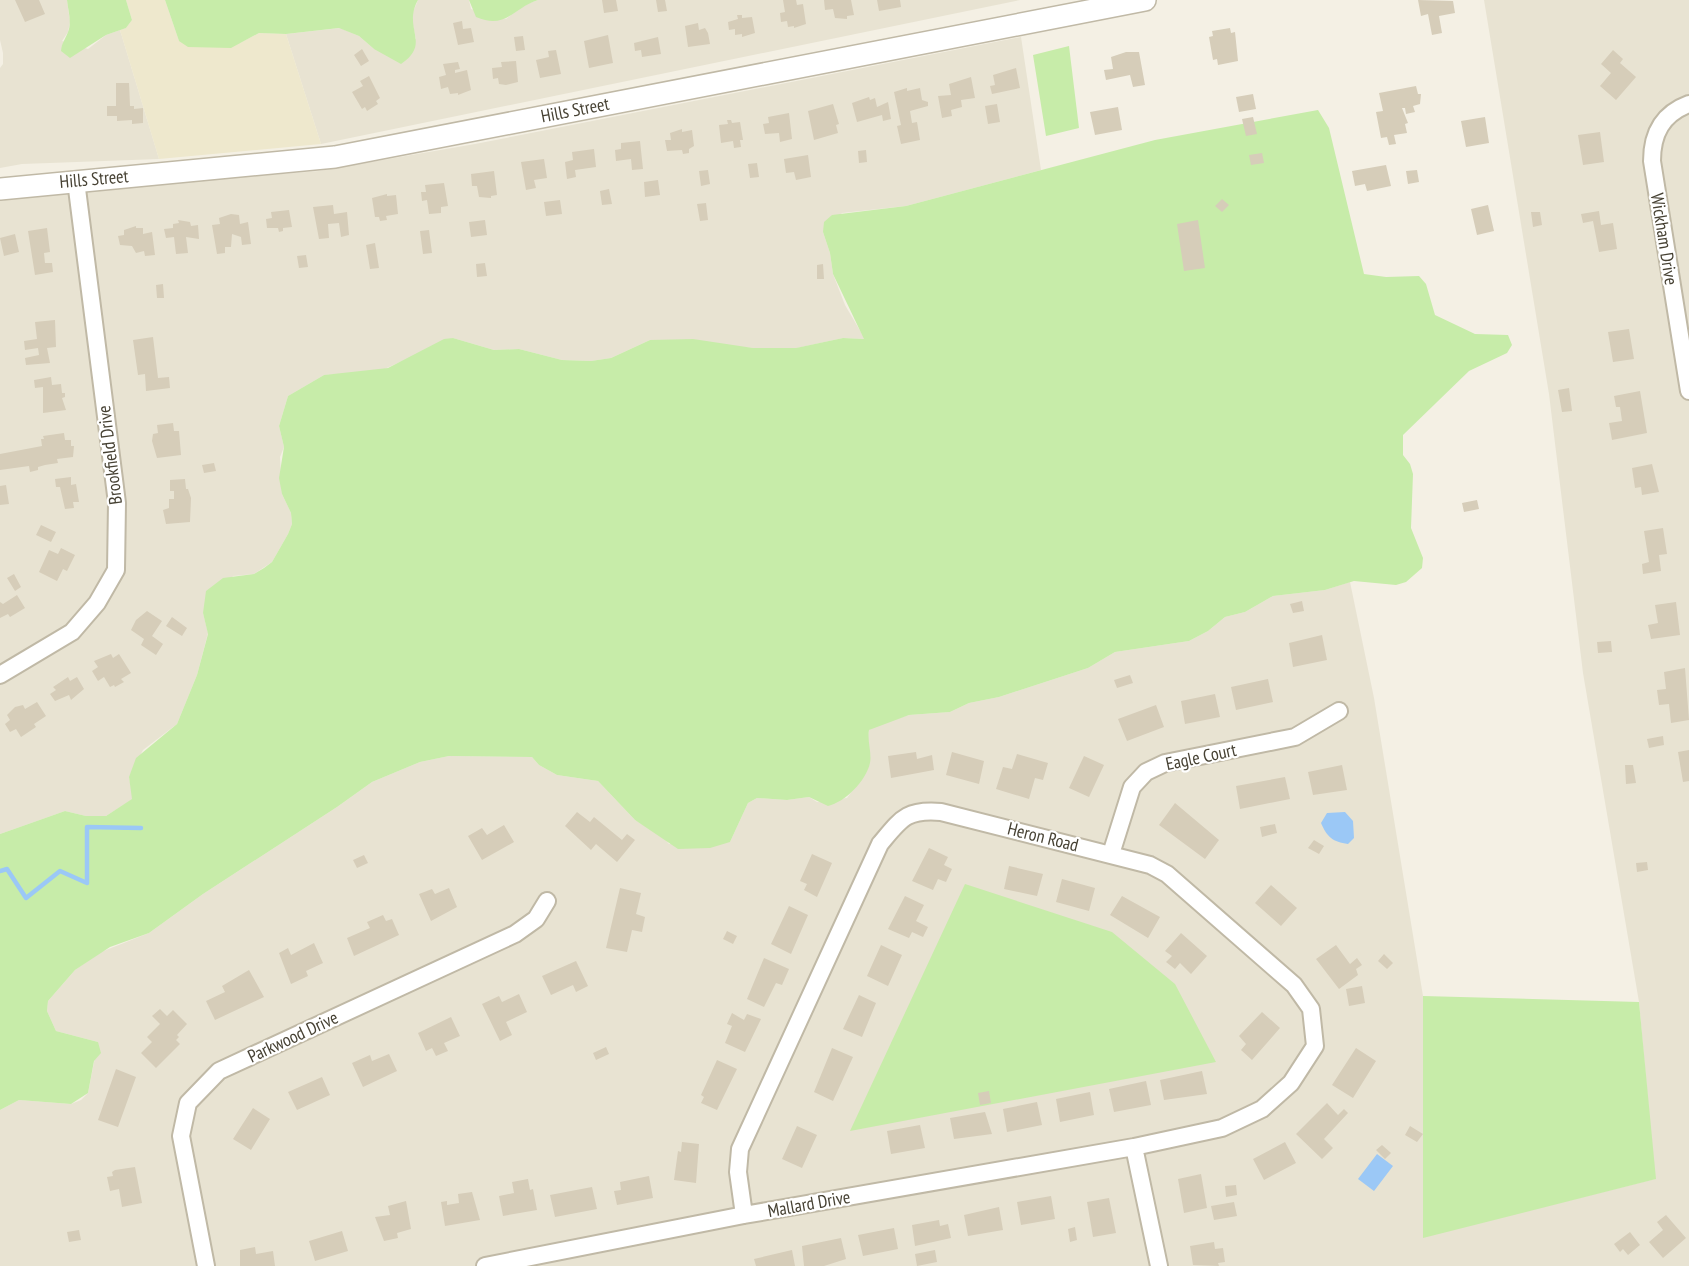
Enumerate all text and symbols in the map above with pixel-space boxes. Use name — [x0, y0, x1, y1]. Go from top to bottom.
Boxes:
street label: Hills Street — [539, 92, 611, 127]
street label: Hills Street — [59, 164, 129, 193]
street label: Wickham Drive — [1646, 191, 1683, 287]
street label: Brookfield Drive — [92, 404, 127, 506]
street label: Eagle Court — [1163, 738, 1238, 775]
street label: Heron Road — [1005, 817, 1081, 856]
street label: Parkwood Drive — [244, 1006, 342, 1067]
street label: Mallard Drive — [766, 1185, 852, 1222]

